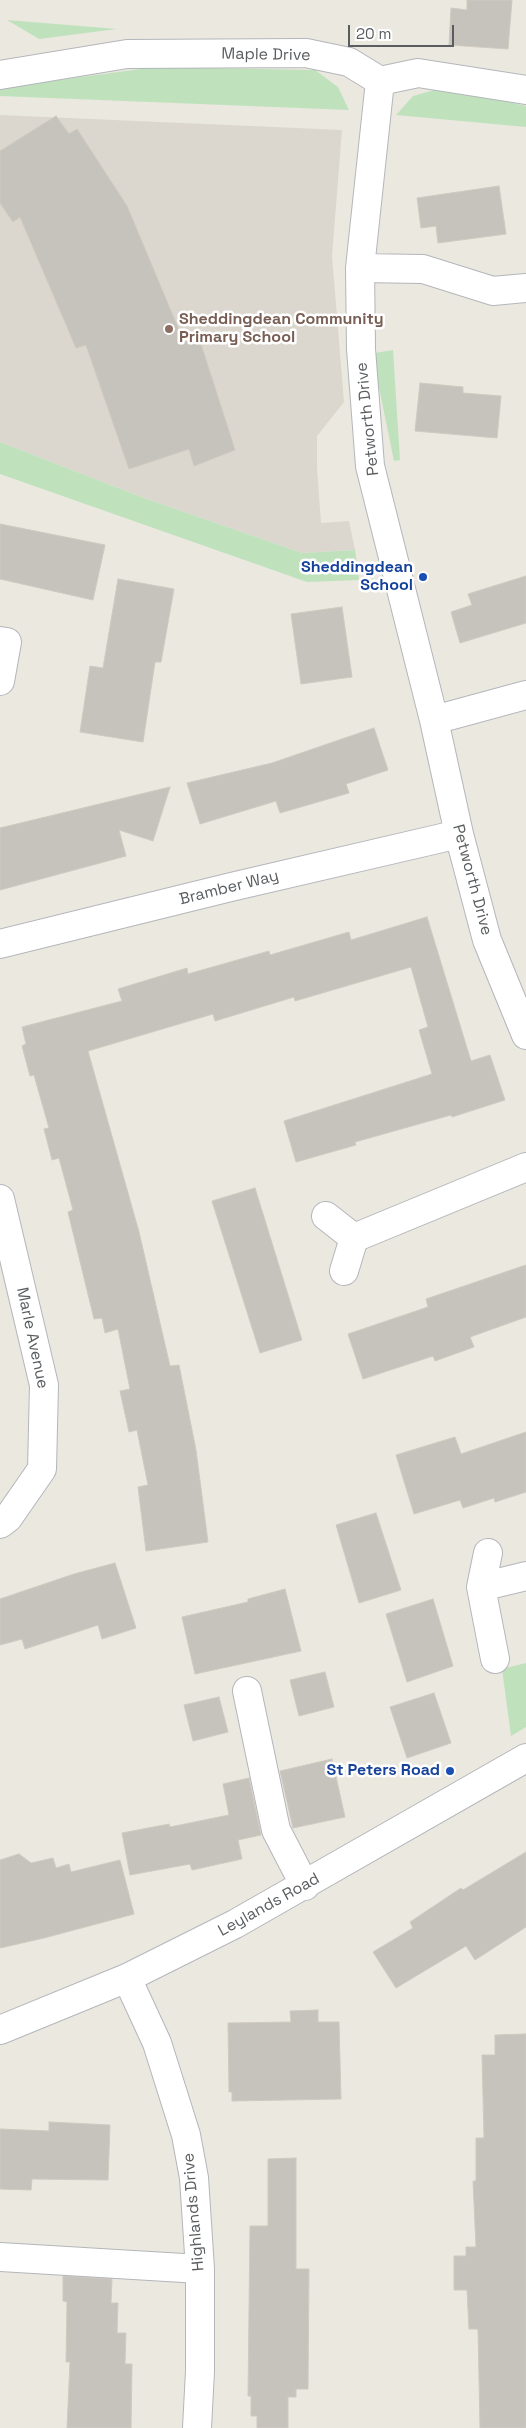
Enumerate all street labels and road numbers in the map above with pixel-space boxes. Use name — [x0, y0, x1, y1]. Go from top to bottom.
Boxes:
street label: Maple Drive — [221, 45, 311, 65]
street label: Petworth Drive — [352, 361, 384, 477]
street label: Petworth Drive — [448, 822, 496, 938]
street label: Bramber Way — [177, 866, 281, 910]
street label: Marle Avenue — [12, 1286, 52, 1390]
street label: Leylands Road — [215, 1869, 323, 1941]
street label: Highlands Drive — [179, 2152, 209, 2272]

